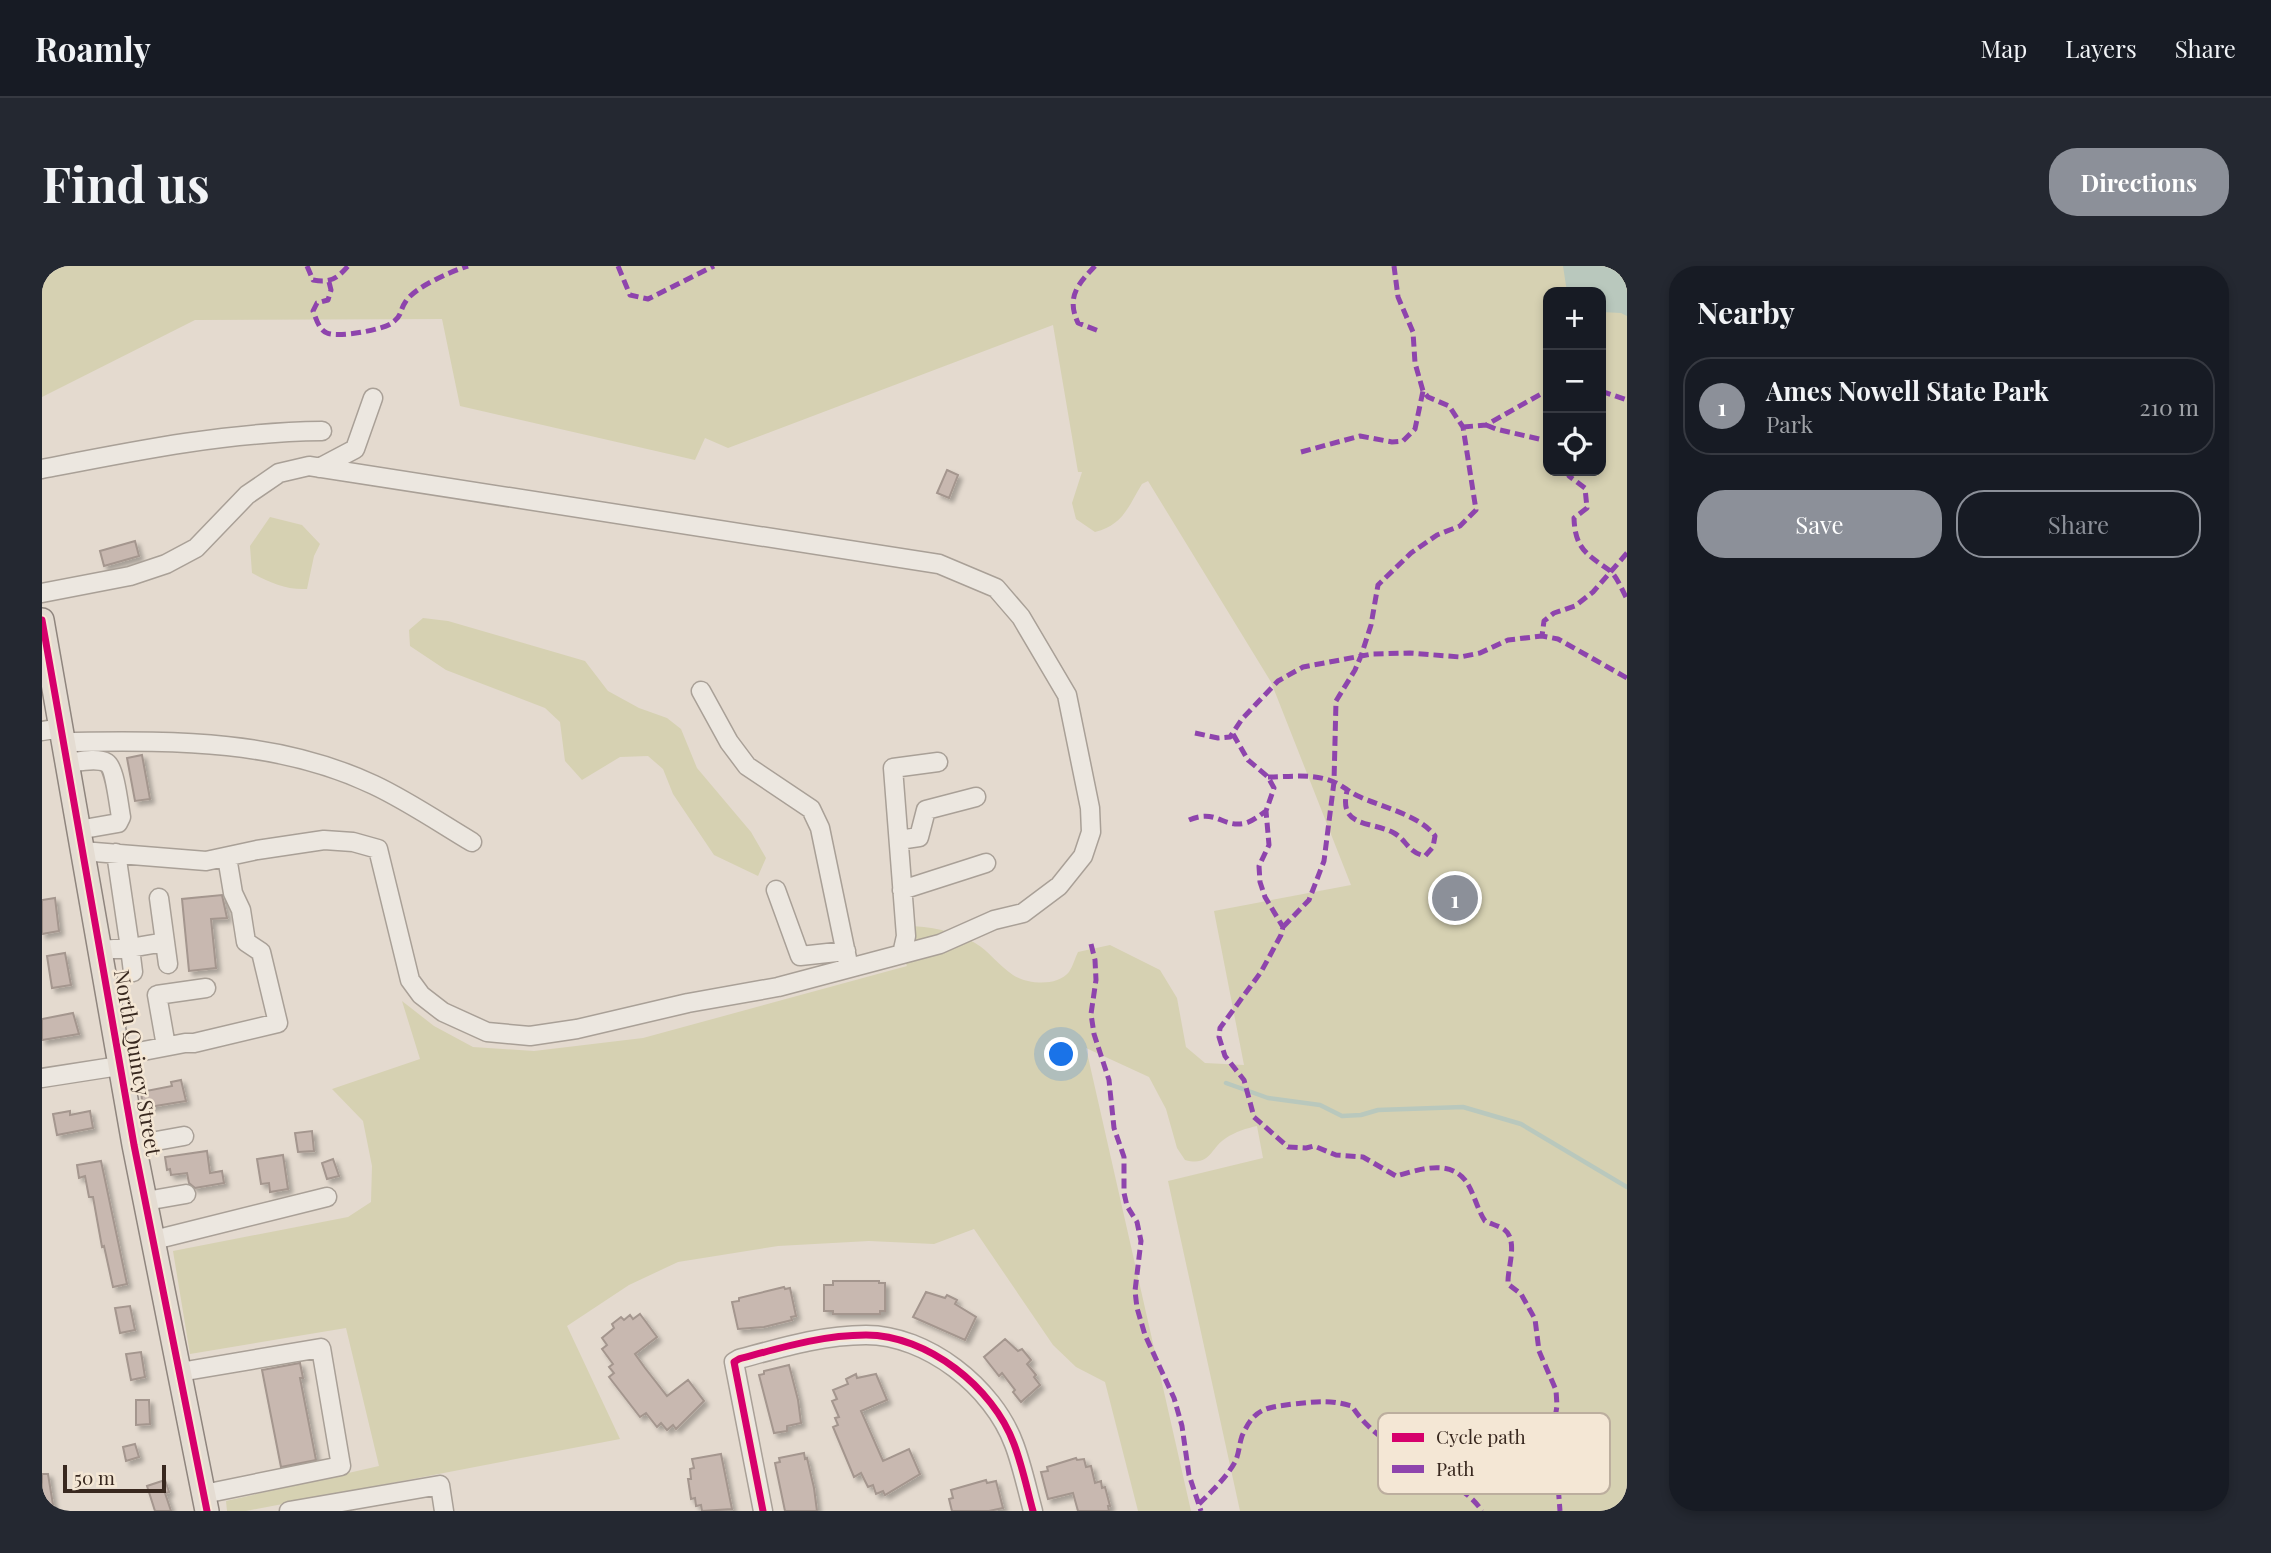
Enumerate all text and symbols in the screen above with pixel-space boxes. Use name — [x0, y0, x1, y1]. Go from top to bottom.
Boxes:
text: Roamly — [35, 26, 151, 70]
text: Map — [1981, 32, 2027, 64]
text: Layers — [2065, 32, 2137, 64]
text: Share — [2175, 32, 2236, 64]
button: Directions — [2049, 148, 2229, 216]
text: Find us — [42, 150, 210, 215]
map controls — [1543, 287, 1606, 476]
button: + — [1543, 287, 1606, 350]
text: Nearby — [1697, 292, 1795, 332]
button: − — [1543, 350, 1606, 413]
text: Ames Nowell State Park — [1766, 373, 2049, 408]
text: 1 — [1718, 391, 1726, 422]
text: 210 m — [2140, 391, 2199, 422]
text: Park — [1766, 408, 1813, 439]
button: locate — [1543, 413, 1606, 476]
button: Save — [1697, 490, 1942, 558]
button: Share — [1956, 490, 2201, 558]
pin: 1 — [1432, 872, 1478, 924]
street label: North Quincy Street — [109, 967, 169, 1159]
your location — [1044, 1037, 1078, 1071]
legend — [1378, 1413, 1610, 1494]
text: Cycle path — [1436, 1423, 1526, 1449]
text: Path — [1436, 1455, 1474, 1481]
scale bar — [63, 1462, 166, 1494]
text: 50 m — [74, 1464, 115, 1490]

